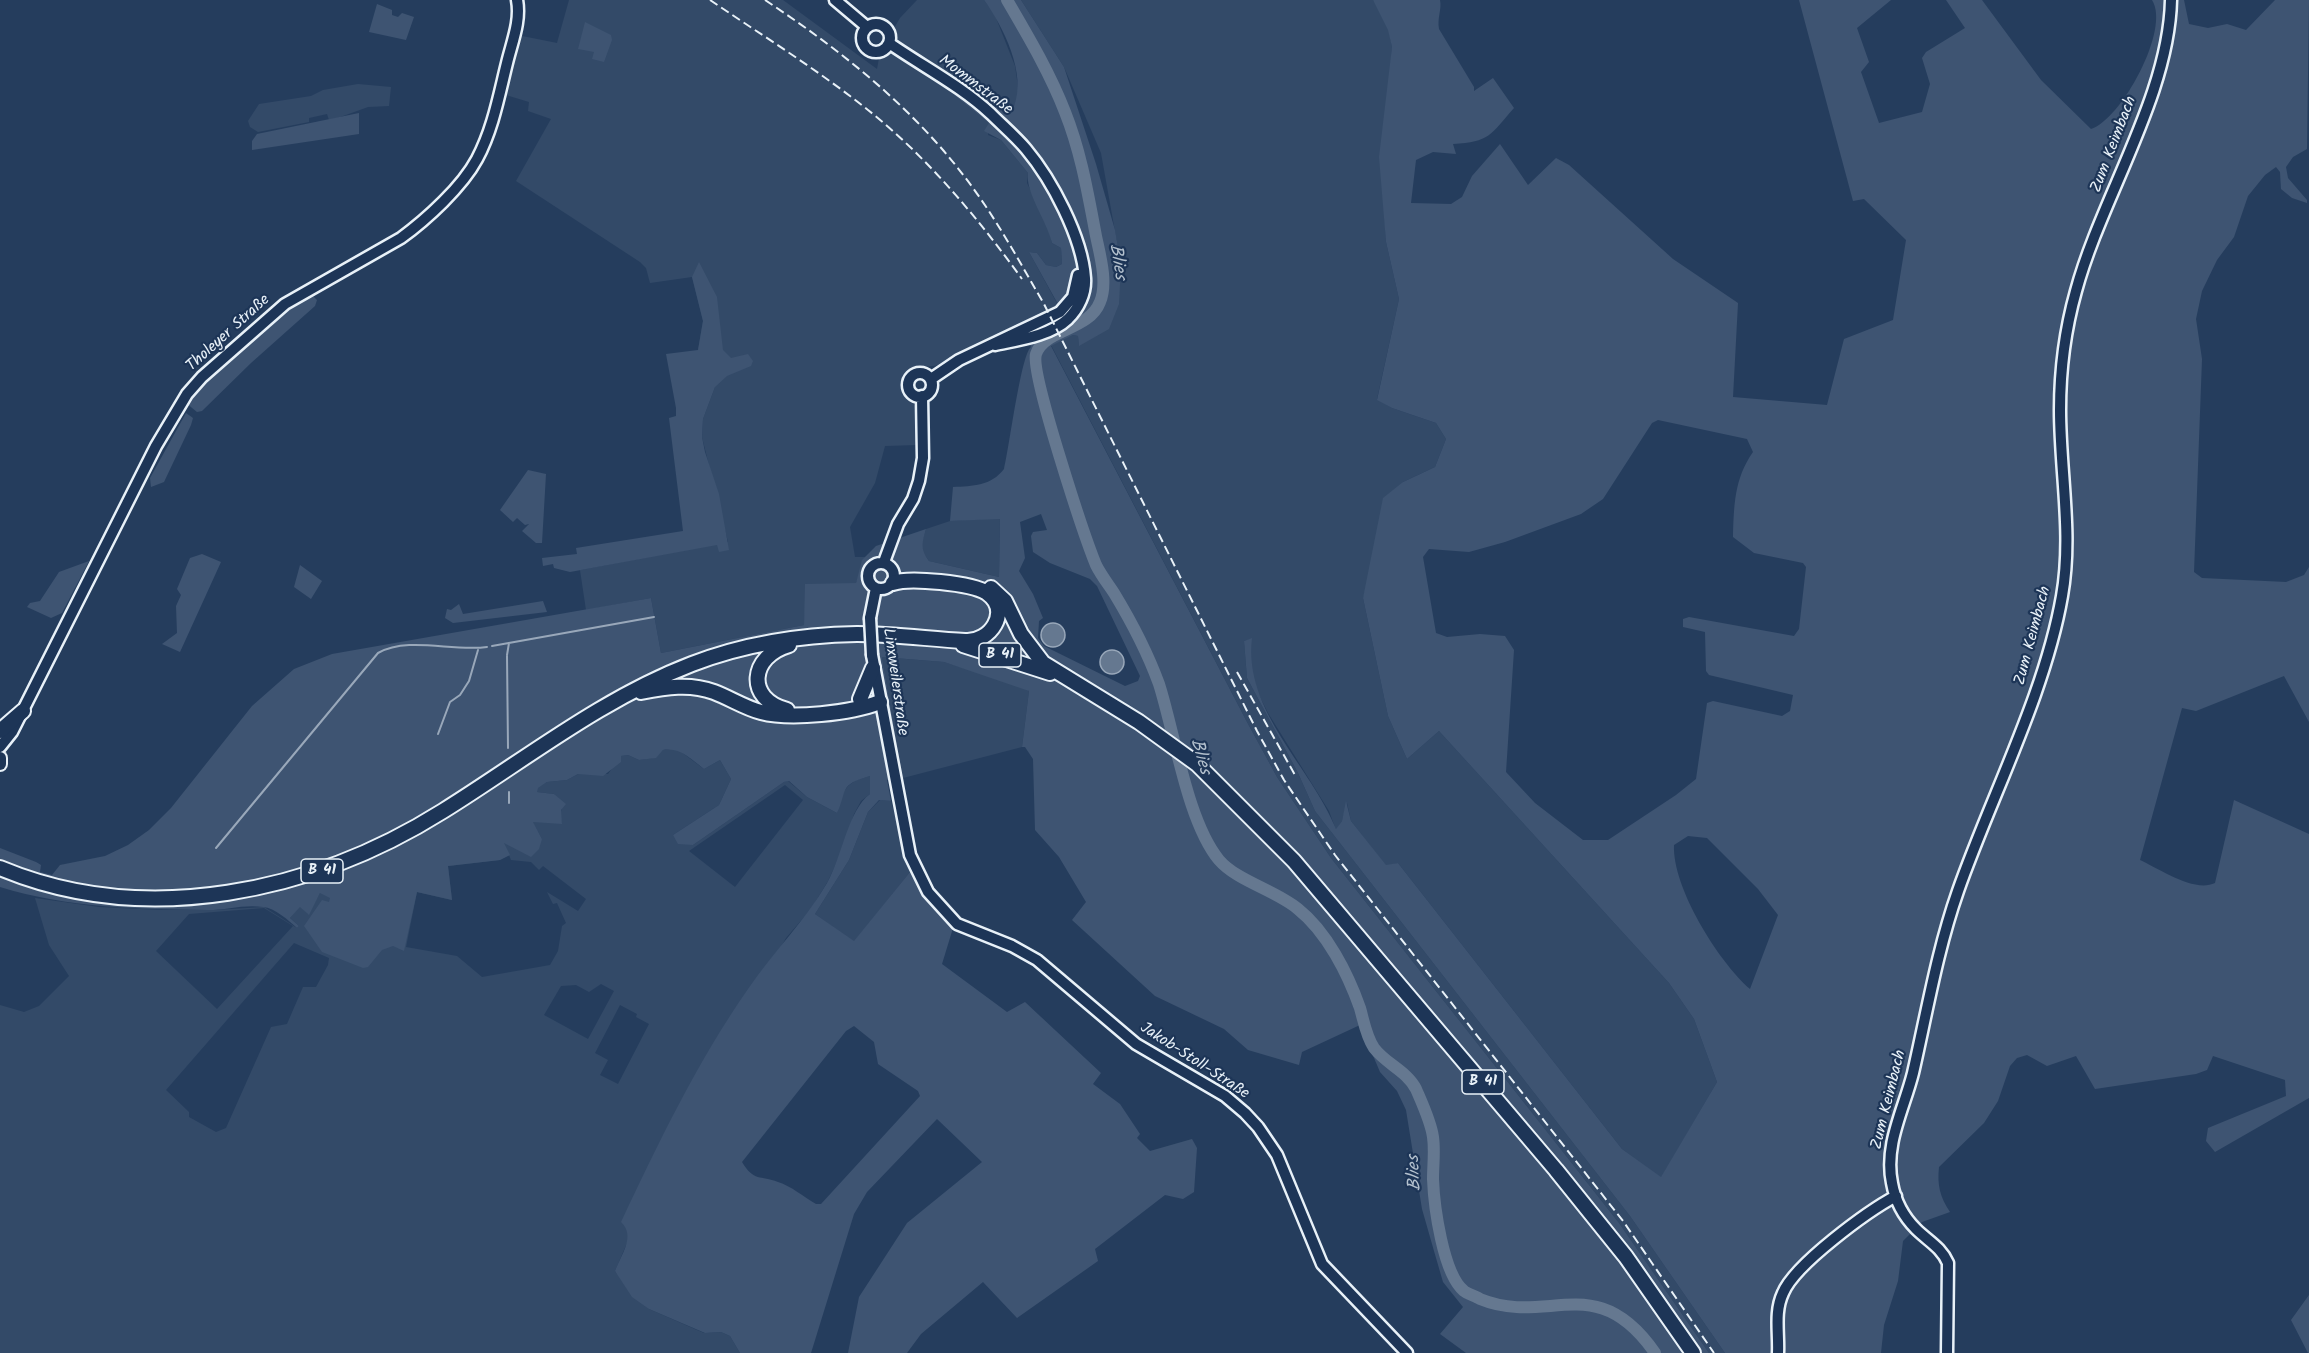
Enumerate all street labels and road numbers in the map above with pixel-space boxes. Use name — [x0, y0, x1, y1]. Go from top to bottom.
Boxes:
street label: Mommstraße — [934, 52, 1016, 120]
street label: Zum Keimbach — [2088, 94, 2142, 196]
street label: Tholeyer Straße — [183, 291, 275, 377]
street label: Zum Keimbach — [2012, 584, 2056, 688]
street label: Linxweilerstraße — [877, 627, 911, 737]
road number: B 41 — [979, 643, 1021, 667]
road number: B 41 — [301, 859, 343, 883]
street label: Jakob-Stoll-Straße — [1136, 1019, 1252, 1105]
street label: Zum Keimbach — [1868, 1048, 1912, 1152]
road number: B 41 — [1462, 1070, 1504, 1094]

